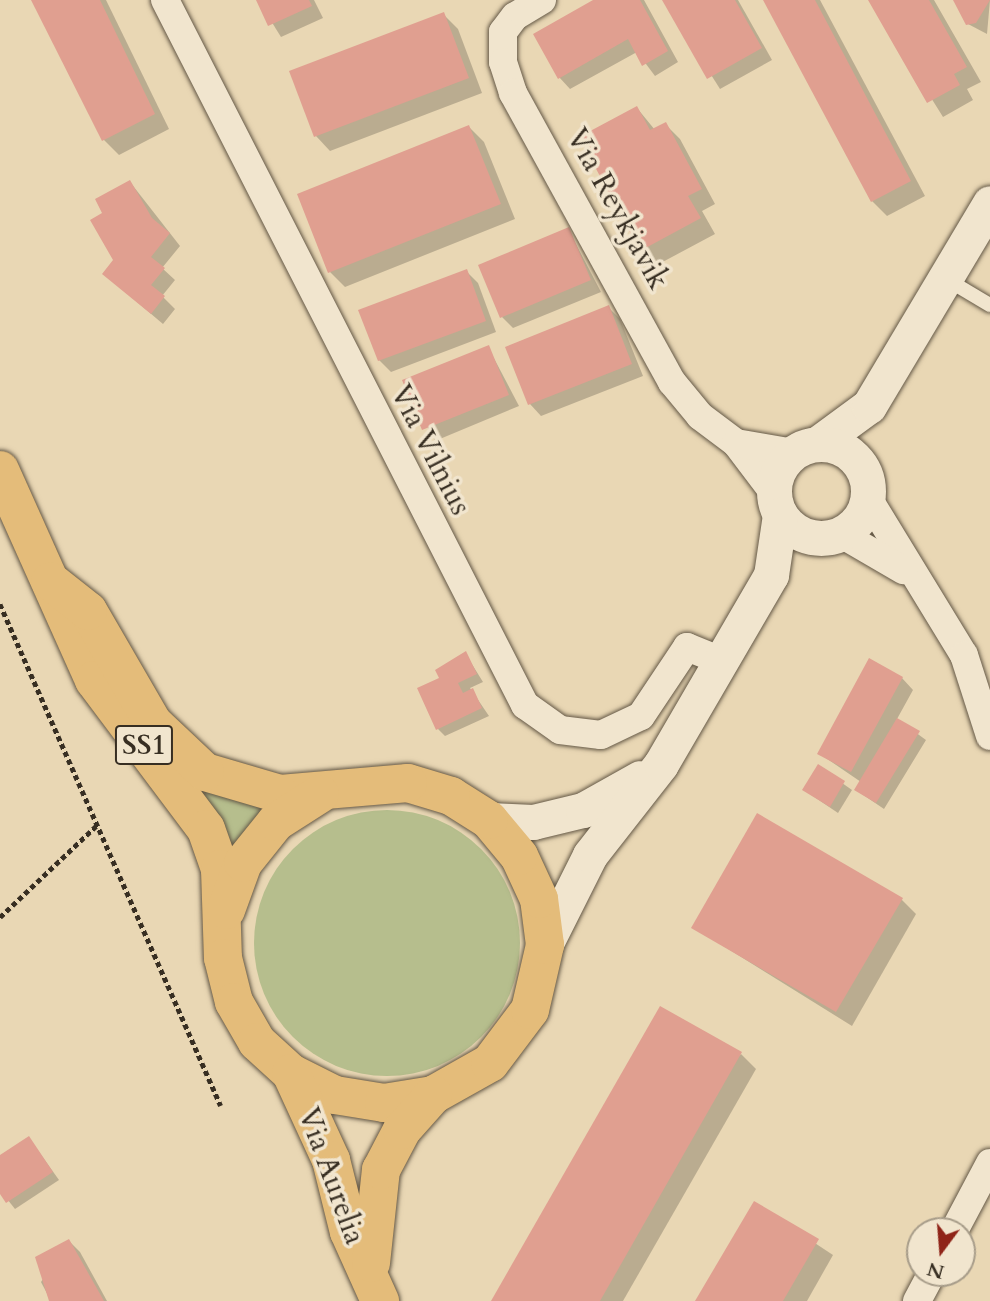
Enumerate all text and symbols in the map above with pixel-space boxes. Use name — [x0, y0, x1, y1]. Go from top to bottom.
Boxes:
street label: Via Reykjavik — [558, 122, 676, 296]
street label: Via Vilnius — [382, 379, 478, 521]
road number: SS1 — [114, 720, 174, 770]
street label: Via Aurelia — [290, 1103, 372, 1249]
north arrow — [906, 1217, 976, 1287]
text: N — [924, 1255, 947, 1285]

